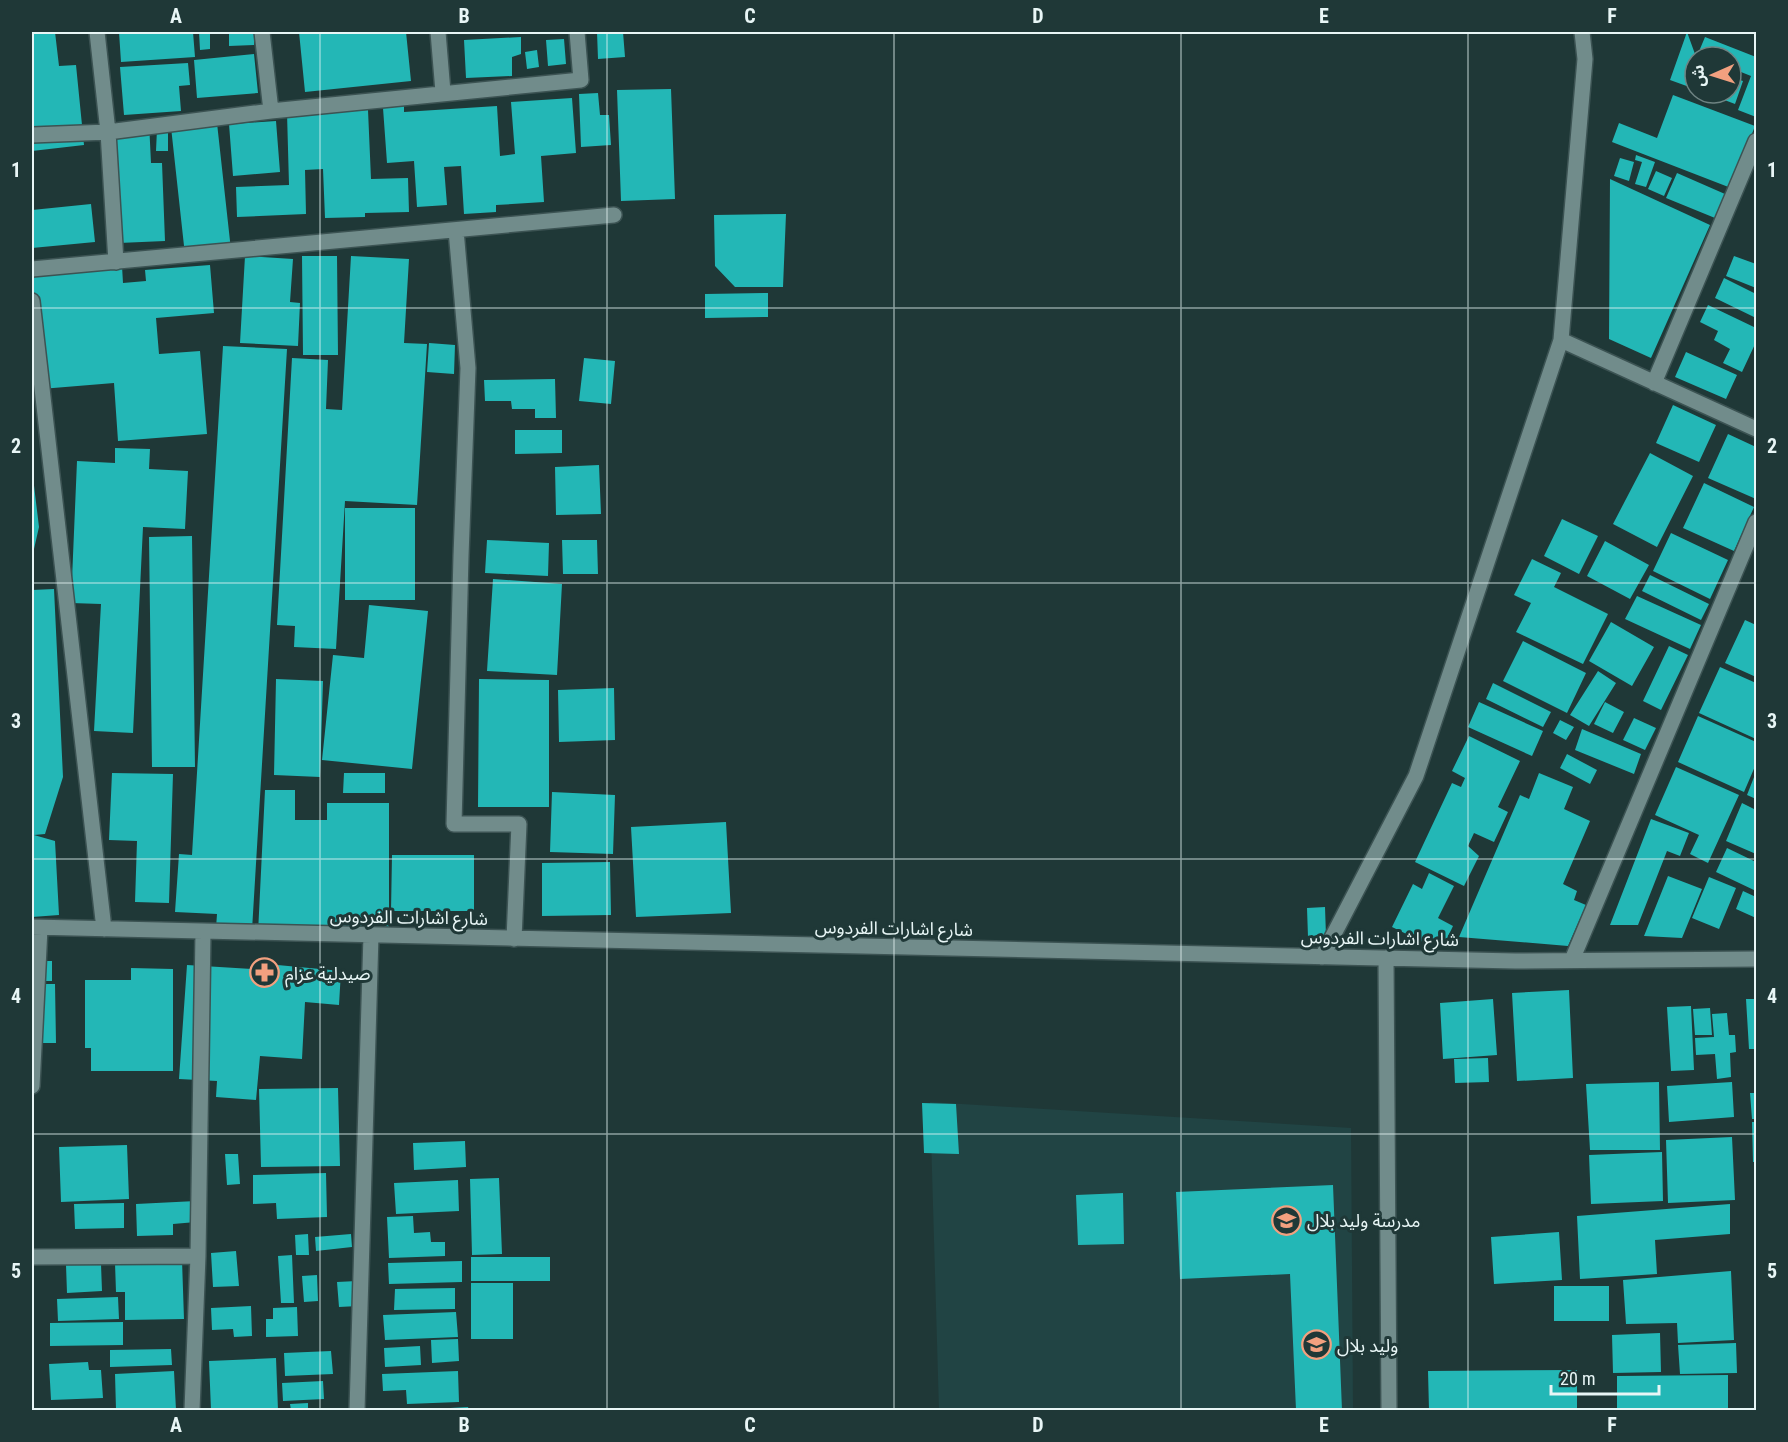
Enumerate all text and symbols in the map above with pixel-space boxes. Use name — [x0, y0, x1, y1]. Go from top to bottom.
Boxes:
text: A — [170, 4, 182, 28]
text: B — [458, 4, 470, 28]
text: C — [744, 4, 756, 28]
text: D — [1032, 4, 1044, 28]
text: E — [1319, 4, 1329, 28]
text: F — [1607, 4, 1617, 28]
north arrow — [1683, 45, 1743, 105]
text: ش — [1688, 64, 1709, 87]
text: 1 — [11, 158, 21, 182]
text: 1 — [1767, 158, 1777, 182]
text: 2 — [11, 434, 21, 458]
text: 2 — [1767, 434, 1777, 458]
text: 3 — [11, 709, 21, 733]
text: 3 — [1767, 709, 1777, 733]
street label: شارع اشارات الفردوس — [330, 905, 488, 933]
street label: شارع اشارات الفردوس — [815, 916, 973, 944]
street label: شارع اشارات الفردوس — [1301, 926, 1459, 954]
pharmacy icon: صيدلية عزام — [248, 957, 280, 989]
place label: صيدلية عزام — [285, 963, 371, 988]
text: 4 — [11, 984, 21, 1008]
text: 4 — [1767, 984, 1777, 1008]
school or university icon: مدرسة وليد بلال — [1270, 1204, 1302, 1236]
place label: مدرسة وليد بلال — [1307, 1210, 1420, 1232]
text: 5 — [11, 1259, 21, 1283]
text: 5 — [1767, 1259, 1777, 1283]
school or university icon: وليد بلال — [1300, 1329, 1332, 1361]
place label: وليد بلال — [1337, 1335, 1398, 1357]
scale bar — [1551, 1358, 1659, 1396]
text: 20 m — [1560, 1368, 1595, 1389]
text: A — [170, 1413, 182, 1437]
text: B — [458, 1413, 470, 1437]
text: C — [744, 1413, 756, 1437]
text: D — [1032, 1413, 1044, 1437]
text: E — [1319, 1413, 1329, 1437]
text: F — [1607, 1413, 1617, 1437]

